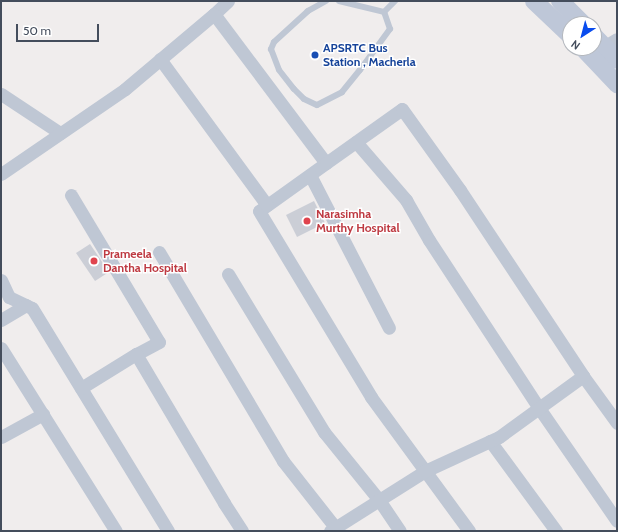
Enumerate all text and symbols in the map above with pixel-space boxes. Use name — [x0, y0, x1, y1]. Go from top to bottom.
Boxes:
scale bar — [18, 16, 101, 42]
north arrow — [562, 16, 602, 56]
text: 50 m — [23, 23, 51, 38]
text: N — [568, 37, 583, 53]
place label: APSRTC Bus Station , Macherla — [323, 41, 416, 69]
marker: APSRTC Bus Station , Macherla — [310, 50, 320, 60]
place label: Narasimha Murthy Hospital — [316, 207, 400, 235]
marker: Narasimha Murthy Hospital — [301, 215, 313, 227]
place label: Prameela Dantha Hospital — [103, 247, 187, 275]
marker: Prameela Dantha Hospital — [88, 255, 100, 267]

